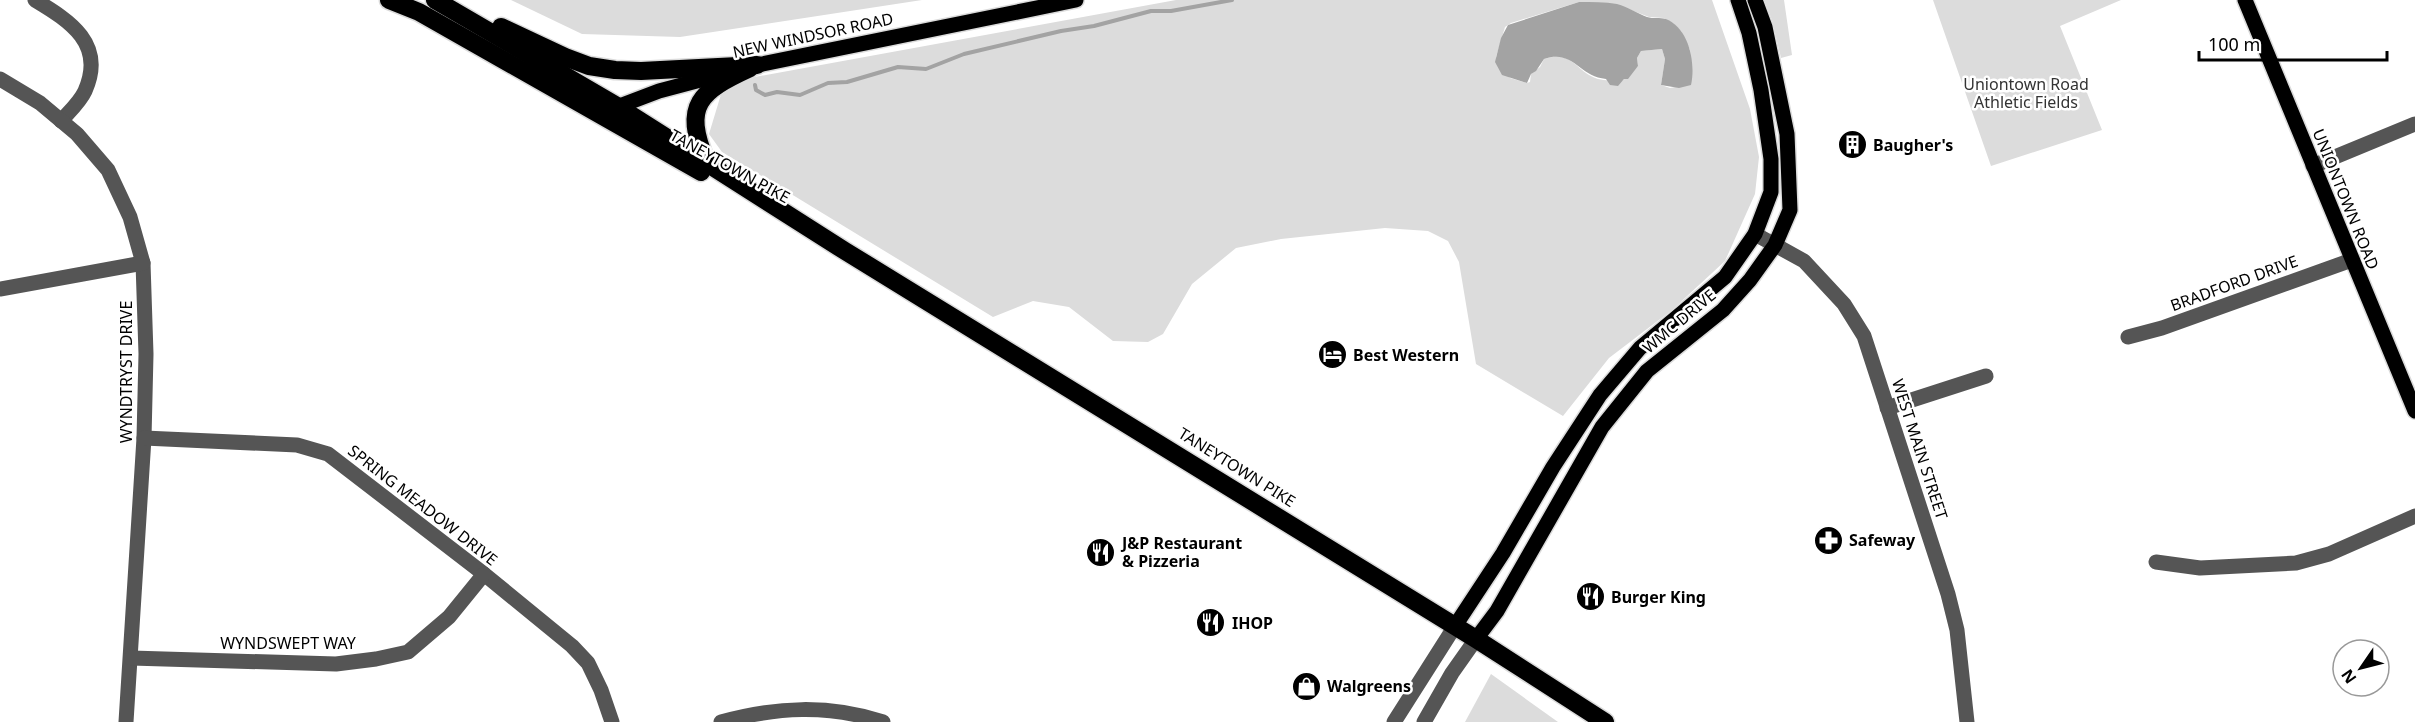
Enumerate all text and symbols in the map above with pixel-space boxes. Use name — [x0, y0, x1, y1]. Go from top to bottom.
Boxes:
street label: NEW WINDSOR ROAD — [731, 7, 895, 63]
scale bar — [2199, 24, 2386, 62]
text: 100 m — [2208, 32, 2260, 56]
park label: Uniontown Road Athletic Fields — [1963, 73, 2089, 113]
street label: TANEYTOWN PIKE — [666, 124, 794, 208]
street label: UNIONTOWN ROAD — [2308, 125, 2384, 273]
building icon: Baugher's — [1836, 129, 1868, 161]
place label: Baugher's — [1873, 134, 1953, 156]
street label: BRADFORD DRIVE — [2167, 250, 2301, 316]
street label: WMC DRIVE — [1638, 284, 1720, 358]
street label: WYNDTRYST DRIVE — [115, 301, 137, 443]
hotel icon: Best Western — [1316, 339, 1348, 371]
place label: Best Western — [1353, 344, 1459, 366]
street label: WEST MAIN STREET — [1887, 376, 1953, 522]
street label: TANEYTOWN PIKE — [1174, 422, 1300, 512]
street label: SPRING MEADOW DRIVE — [344, 440, 502, 570]
pharmacy icon: Safeway — [1812, 524, 1844, 556]
place label: Safeway — [1849, 529, 1916, 551]
place label: J&P Restaurant & Pizzeria — [1120, 532, 1242, 572]
restaurant icon: J&P Restaurant & Pizzeria — [1085, 536, 1117, 568]
restaurant icon: Burger King — [1574, 581, 1606, 613]
place label: Burger King — [1611, 586, 1706, 608]
restaurant icon: IHOP — [1195, 607, 1227, 639]
place label: IHOP — [1232, 612, 1273, 634]
street label: WYNDSWEPT WAY — [220, 632, 357, 654]
north arrow — [2331, 638, 2391, 698]
text: N — [2336, 665, 2361, 688]
shop icon: Walgreens — [1290, 670, 1322, 702]
place label: Walgreens — [1327, 675, 1411, 697]

